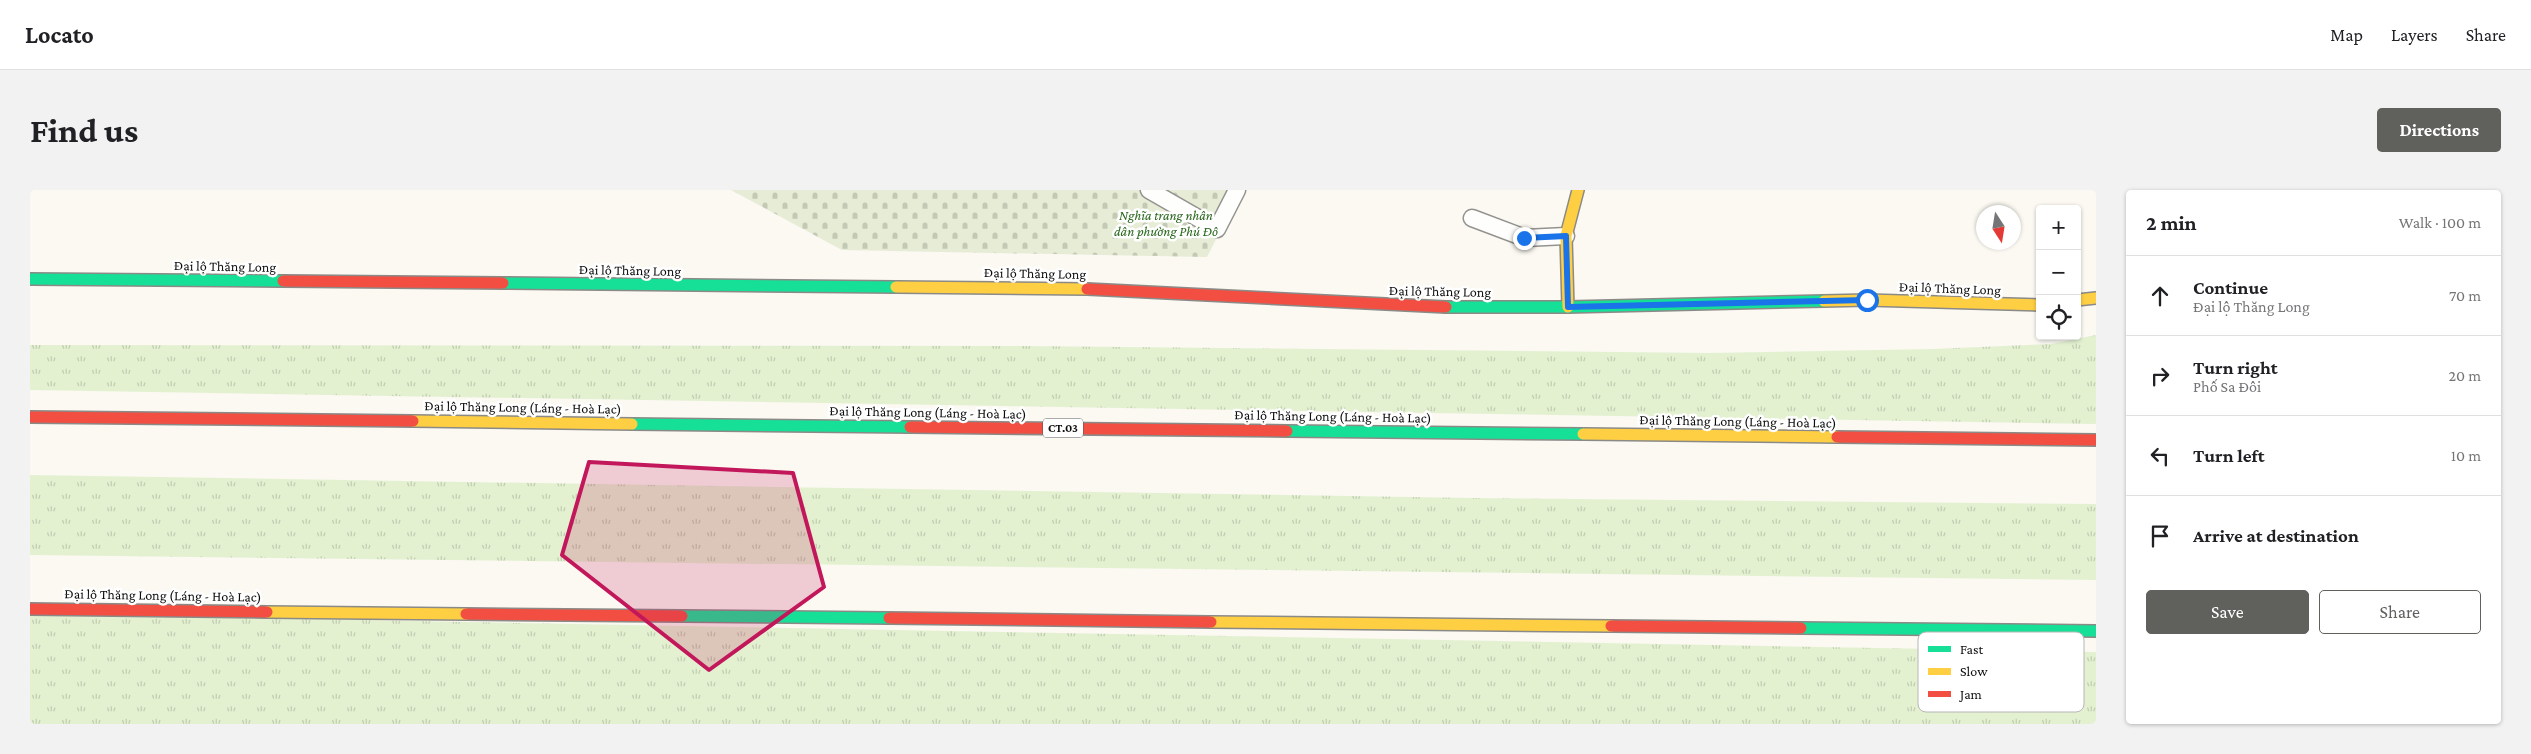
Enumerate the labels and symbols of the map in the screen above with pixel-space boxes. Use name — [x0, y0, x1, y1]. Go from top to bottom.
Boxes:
north arrow — [1976, 205, 2021, 250]
park label: Nghĩa trang nhân dân phường Phú Đô — [1114, 207, 1218, 239]
route end — [1513, 227, 1536, 250]
street label: Đại lộ Thăng Long — [174, 257, 276, 275]
street label: Đại lộ Thăng Long — [579, 261, 681, 279]
street label: Đại lộ Thăng Long — [984, 264, 1086, 282]
street label: Đại lộ Thăng Long — [1899, 278, 2002, 298]
street label: Đại lộ Thăng Long — [1389, 282, 1491, 300]
route start — [1856, 289, 1879, 312]
street label: Đại lộ Thăng Long (Láng - Hoà Lạc) — [424, 397, 622, 418]
street label: Đại lộ Thăng Long (Láng - Hoà Lạc) — [829, 402, 1027, 423]
street label: Đại lộ Thăng Long (Láng - Hoà Lạc) — [1234, 406, 1432, 427]
street label: Đại lộ Thăng Long (Láng - Hoà Lạc) — [1639, 411, 1837, 432]
road number: CT.03 — [1043, 418, 1083, 438]
street label: Đại lộ Thăng Long (Láng - Hoà Lạc) — [64, 585, 262, 606]
legend — [1918, 632, 2084, 712]
text: Fast — [1960, 641, 1984, 657]
text: Slow — [1960, 663, 1988, 679]
text: Jam — [1958, 686, 1982, 702]

